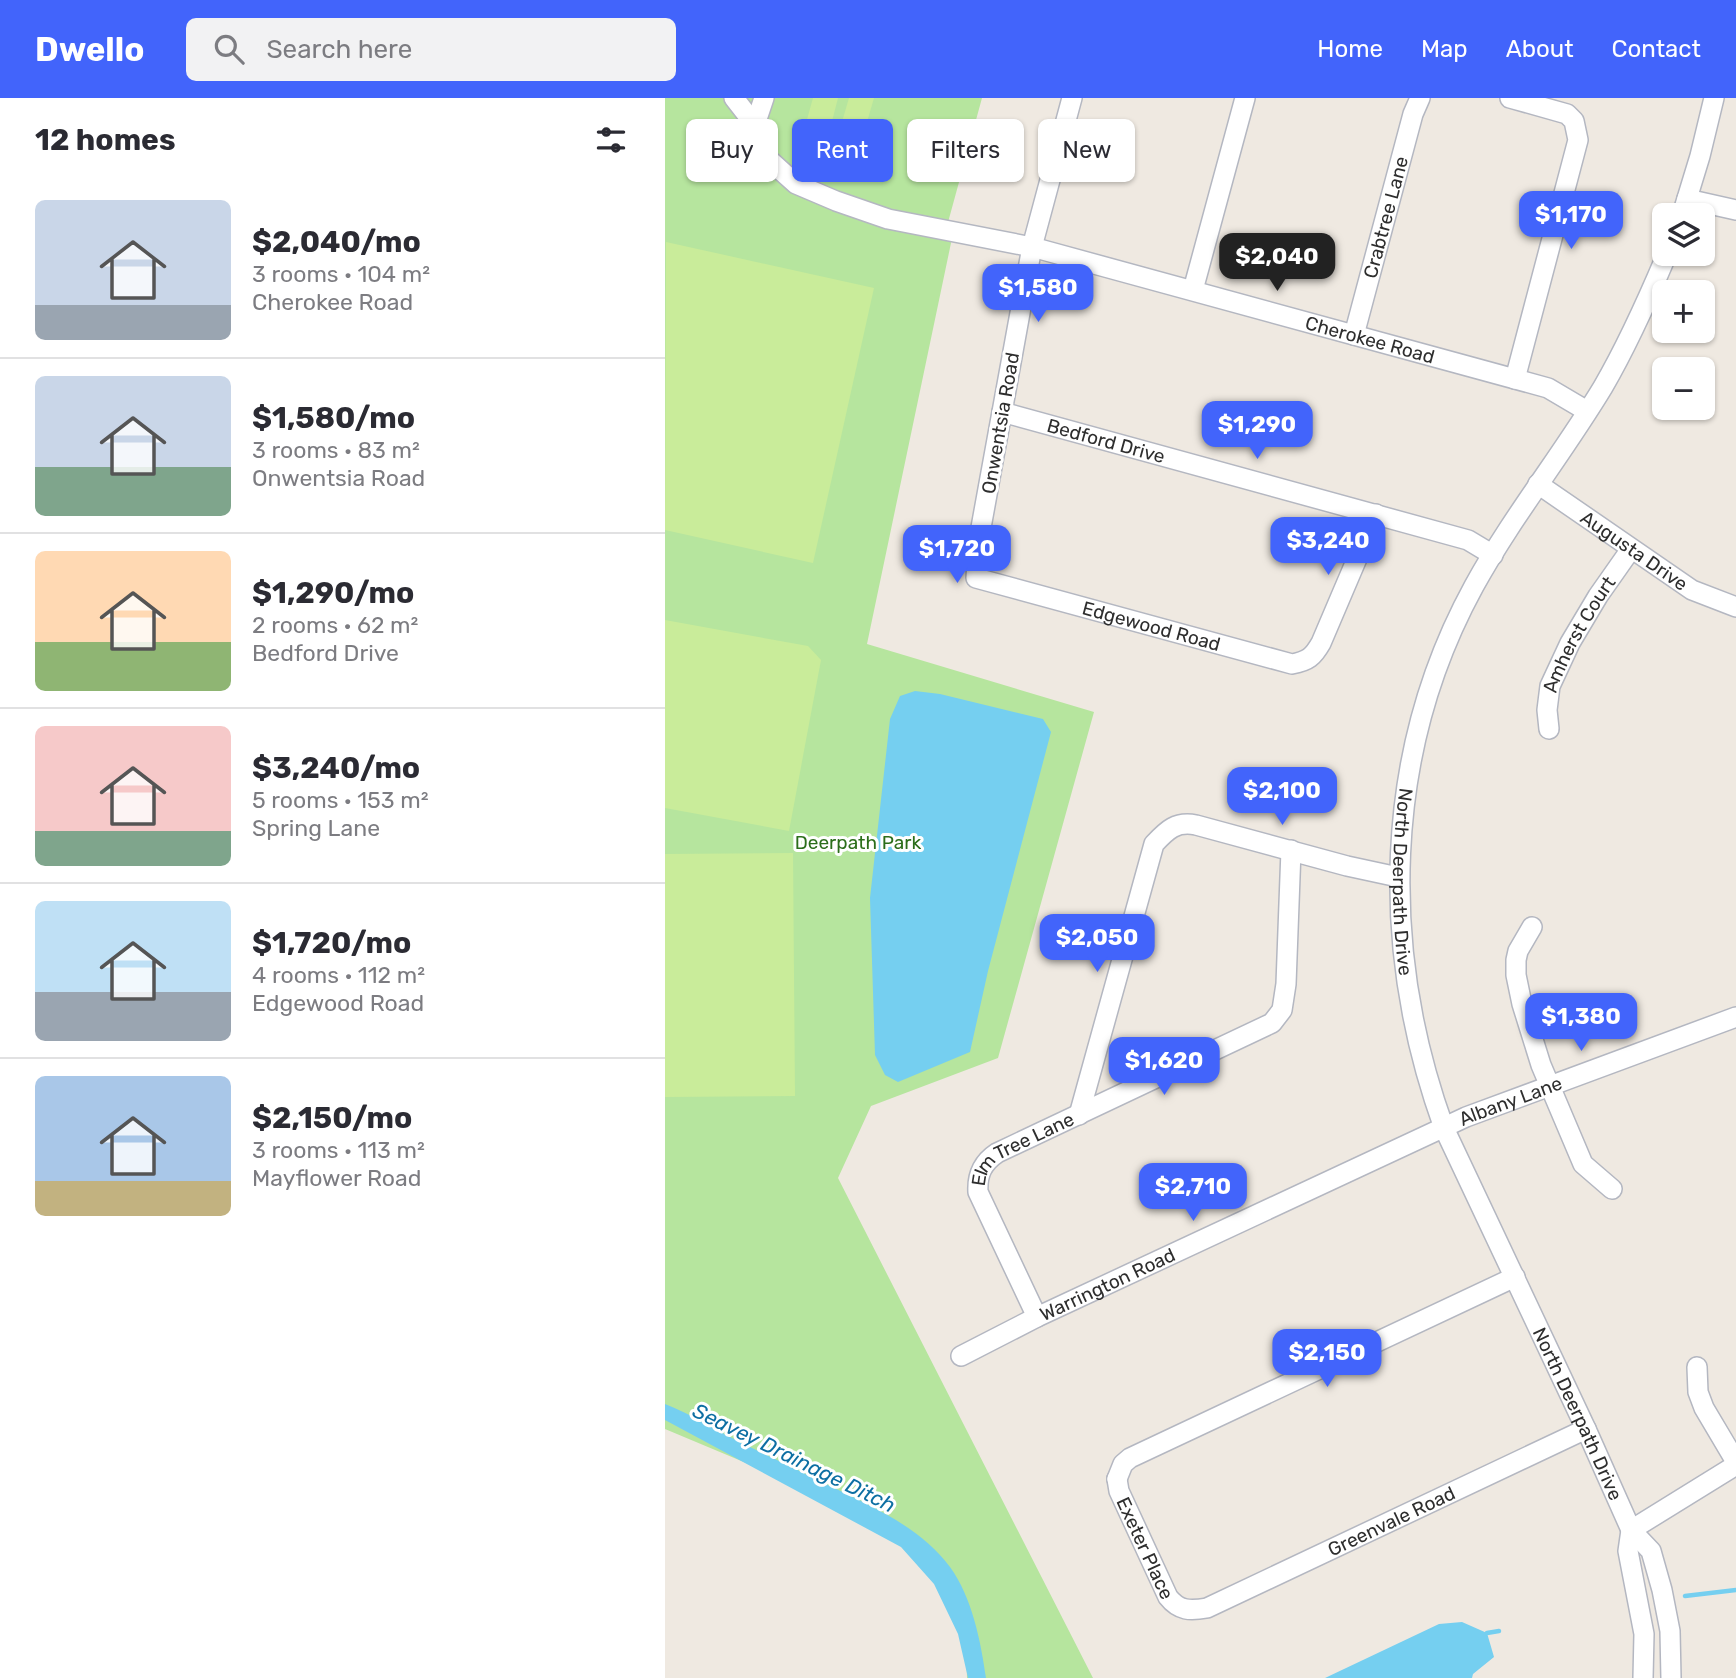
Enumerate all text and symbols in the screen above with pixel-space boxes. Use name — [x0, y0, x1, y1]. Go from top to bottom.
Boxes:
search box — [186, 18, 676, 81]
text: Dwello — [35, 30, 144, 69]
icon: search — [210, 30, 248, 68]
text: Search here — [266, 34, 412, 65]
text: Home — [1317, 35, 1383, 63]
text: Map — [1421, 35, 1468, 63]
text: About — [1506, 35, 1574, 63]
text: Contact — [1612, 35, 1701, 63]
chip: Buy — [686, 119, 778, 182]
chip: Rent — [792, 119, 893, 182]
chip: Filters — [907, 119, 1024, 182]
chip: New — [1038, 119, 1135, 182]
icon: filters — [592, 121, 630, 159]
text: 12 homes — [35, 122, 176, 158]
street label: Crabtree Lane — [1359, 154, 1413, 281]
pin: $1,170 — [1514, 192, 1628, 251]
text: $1,170 — [1535, 200, 1607, 228]
map controls — [1652, 203, 1715, 420]
button: layers — [1652, 203, 1715, 266]
text: $2,040/mo — [252, 224, 421, 260]
icon: home — [91, 228, 175, 312]
pin: $2,040 — [1220, 234, 1334, 293]
text: $2,040 — [1235, 242, 1319, 270]
text: 3 rooms · 104 m² — [252, 260, 430, 288]
pin: $1,580 — [981, 264, 1095, 324]
text: $1,580 — [998, 273, 1078, 301]
button: + — [1652, 280, 1715, 343]
text: Cherokee Road — [252, 288, 413, 316]
street label: Cherokee Road — [1303, 311, 1437, 368]
street label: Onwentsia Road — [977, 351, 1024, 496]
button: − — [1652, 357, 1715, 420]
text: $1,580/mo — [252, 400, 415, 436]
pin: $1,290 — [1200, 402, 1314, 461]
icon: home — [91, 404, 175, 488]
text: $1,290 — [1218, 410, 1296, 438]
street label: Bedford Drive — [1044, 414, 1168, 468]
text: 3 rooms · 83 m² — [252, 436, 420, 464]
text: Onwentsia Road — [252, 464, 425, 492]
street label: Augusta Drive — [1576, 506, 1692, 596]
pin: $3,240 — [1271, 518, 1385, 577]
pin: $1,720 — [900, 526, 1014, 585]
text: $3,240 — [1286, 526, 1370, 554]
text: $1,720 — [919, 534, 995, 562]
street label: Amherst Court — [1538, 571, 1621, 694]
text: $1,290/mo — [252, 575, 414, 611]
icon: home — [91, 579, 175, 663]
street label: Edgewood Road — [1080, 596, 1223, 656]
text: 2 rooms · 62 m² — [252, 611, 418, 639]
text: Bedford Drive — [252, 639, 399, 667]
text: $3,240/mo — [252, 750, 420, 786]
icon: home — [91, 754, 175, 838]
pin: $2,100 — [1225, 768, 1339, 827]
text: $2,100 — [1243, 776, 1321, 804]
text: 5 rooms · 153 m² — [252, 786, 429, 814]
street label: North Deerpath Drive — [1388, 787, 1418, 977]
text: Spring Lane — [252, 814, 380, 842]
park label: Deerpath Park — [795, 831, 921, 854]
pin: $2,050 — [1040, 914, 1154, 974]
text: $2,050 — [1056, 923, 1138, 951]
text: $1,720/mo — [252, 925, 411, 961]
icon: home — [91, 929, 175, 1013]
text: 4 rooms · 112 m² — [252, 961, 425, 989]
text: Edgewood Road — [252, 989, 424, 1017]
pin: $1,380 — [1524, 993, 1638, 1053]
text: $1,380 — [1541, 1002, 1621, 1030]
pin: $1,620 — [1107, 1038, 1221, 1097]
text: $1,620 — [1125, 1046, 1203, 1074]
street label: Albany Lane — [1455, 1071, 1565, 1131]
text: $2,150/mo — [252, 1100, 412, 1136]
icon: home — [91, 1104, 175, 1188]
street label: Elm Tree Lane — [967, 1107, 1078, 1188]
text: 3 rooms · 113 m² — [252, 1136, 425, 1164]
text: Mayflower Road — [252, 1164, 421, 1192]
pin: $2,710 — [1136, 1164, 1250, 1223]
text: $2,710 — [1155, 1172, 1231, 1200]
street label: Warrington Road — [1036, 1243, 1179, 1326]
street label: North Deerpath Drive — [1528, 1324, 1627, 1504]
pin: $2,150 — [1270, 1330, 1384, 1389]
text: $2,150 — [1288, 1338, 1366, 1366]
water label: Seavey Drainage Ditch — [689, 1398, 900, 1517]
street label: Greenvale Road — [1324, 1482, 1459, 1561]
street label: Exeter Place — [1111, 1493, 1178, 1603]

